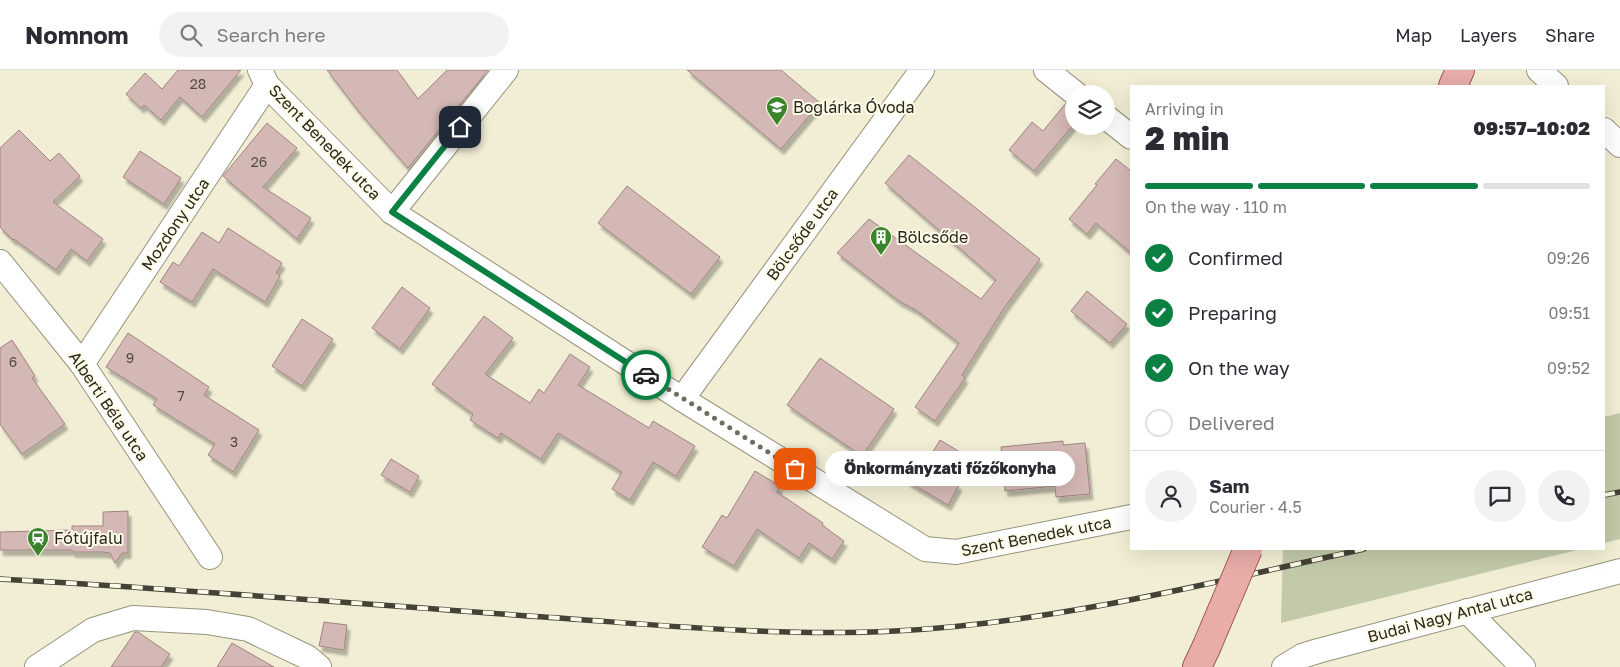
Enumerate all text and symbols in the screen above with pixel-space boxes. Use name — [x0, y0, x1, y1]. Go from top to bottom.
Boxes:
search box — [159, 12, 509, 57]
text: Nomnom — [25, 20, 129, 49]
icon: search — [177, 21, 205, 49]
text: Search here — [217, 23, 325, 46]
text: Map — [1395, 24, 1432, 46]
text: Layers — [1460, 24, 1517, 46]
text: Share — [1545, 24, 1595, 46]
house number: 28 — [190, 75, 206, 92]
street label: Szent Benedek utca — [265, 80, 385, 204]
map controls — [1065, 85, 1115, 135]
button: layers — [1065, 85, 1115, 135]
school or university icon: Boglárka Óvoda — [765, 95, 789, 126]
place label: Boglárka Óvoda — [793, 97, 914, 117]
text: Arriving in — [1145, 99, 1224, 119]
pin — [439, 106, 481, 148]
icon: home — [446, 113, 474, 141]
text: 09:57–10:02 — [1473, 116, 1590, 139]
text: 2 min — [1145, 119, 1229, 157]
house number: 26 — [251, 153, 267, 170]
street label: Mozdony utca — [137, 174, 213, 274]
street label: Bölcsőde utca — [762, 184, 842, 284]
text: On the way · 110 m — [1145, 197, 1287, 217]
building icon: Bölcsőde — [869, 225, 893, 256]
place label: Bölcsőde — [897, 227, 968, 247]
icon: check — [1145, 244, 1173, 272]
text: Confirmed — [1188, 246, 1283, 269]
text: 09:26 — [1547, 248, 1590, 268]
icon: check — [1145, 299, 1173, 327]
text: Preparing — [1188, 301, 1277, 324]
text: 09:51 — [1549, 303, 1590, 323]
street label: Alberti Béla utca — [65, 347, 153, 465]
house number: 9 — [126, 349, 134, 366]
courier — [621, 350, 671, 400]
house number: 6 — [9, 353, 17, 370]
icon: check — [1145, 354, 1173, 382]
text: On the way — [1188, 356, 1290, 379]
text: 09:52 — [1547, 358, 1590, 378]
icon: car — [632, 361, 660, 389]
house number: 7 — [177, 387, 185, 404]
text: Delivered — [1188, 411, 1275, 434]
house number: 3 — [230, 433, 238, 450]
pin — [774, 448, 816, 490]
callout: Önkormányzati főzőkonyha — [825, 452, 1075, 486]
icon: bag — [781, 455, 809, 483]
text: Önkormányzati főzőkonyha — [844, 458, 1056, 478]
button: person — [1145, 470, 1197, 522]
button: chat — [1474, 470, 1526, 522]
button: phone — [1538, 470, 1590, 522]
text: Sam — [1209, 474, 1249, 497]
text: Courier · 4.5 — [1209, 497, 1302, 517]
street label: Szent Benedek utca — [959, 512, 1113, 560]
station icon: Fótújfalu — [26, 526, 50, 557]
place label: Fótújfalu — [54, 528, 123, 548]
street label: Budai Nagy Antal utca — [1365, 583, 1535, 647]

